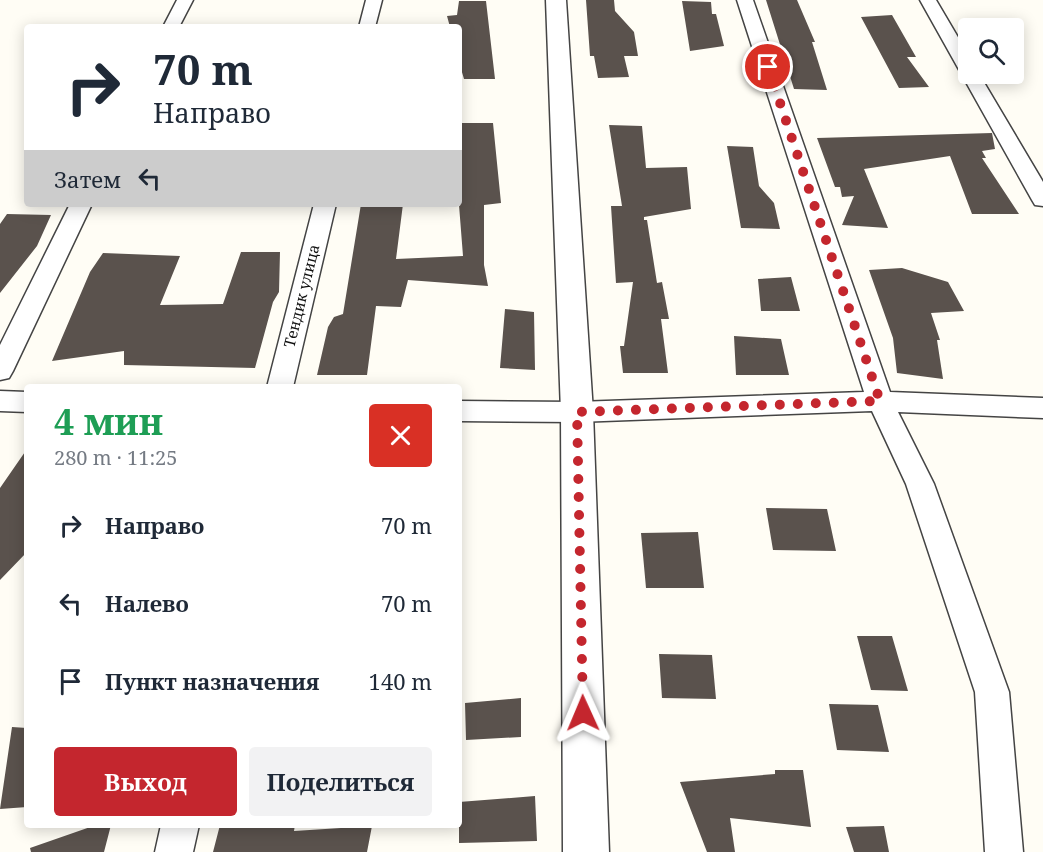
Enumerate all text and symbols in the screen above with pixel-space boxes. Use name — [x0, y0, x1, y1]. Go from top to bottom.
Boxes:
map controls — [958, 18, 1024, 84]
button: search — [958, 18, 1024, 84]
text: 70 m — [153, 40, 253, 97]
pin — [742, 41, 793, 92]
icon: right — [54, 48, 132, 126]
icon: arrive — [751, 50, 784, 83]
text: Направо — [153, 94, 271, 131]
icon: left — [133, 162, 166, 195]
text: Затем — [54, 164, 121, 194]
street label: Тендик улица — [279, 242, 324, 350]
text: 4 мин — [54, 397, 163, 446]
button: close — [369, 404, 432, 467]
text: 280 m · 11:25 — [54, 444, 177, 471]
icon: right — [54, 509, 87, 542]
text: Направо — [105, 510, 204, 540]
text: 70 m — [381, 510, 432, 540]
icon: left — [54, 587, 87, 620]
text: Налево — [105, 588, 189, 618]
text: 70 m — [381, 588, 432, 618]
icon: arrive — [54, 665, 87, 698]
text: Пункт назначения — [105, 666, 319, 696]
text: 140 m — [369, 666, 432, 696]
position arrow — [551, 681, 615, 745]
button: Выход — [54, 747, 237, 816]
button: Поделиться — [249, 747, 432, 816]

